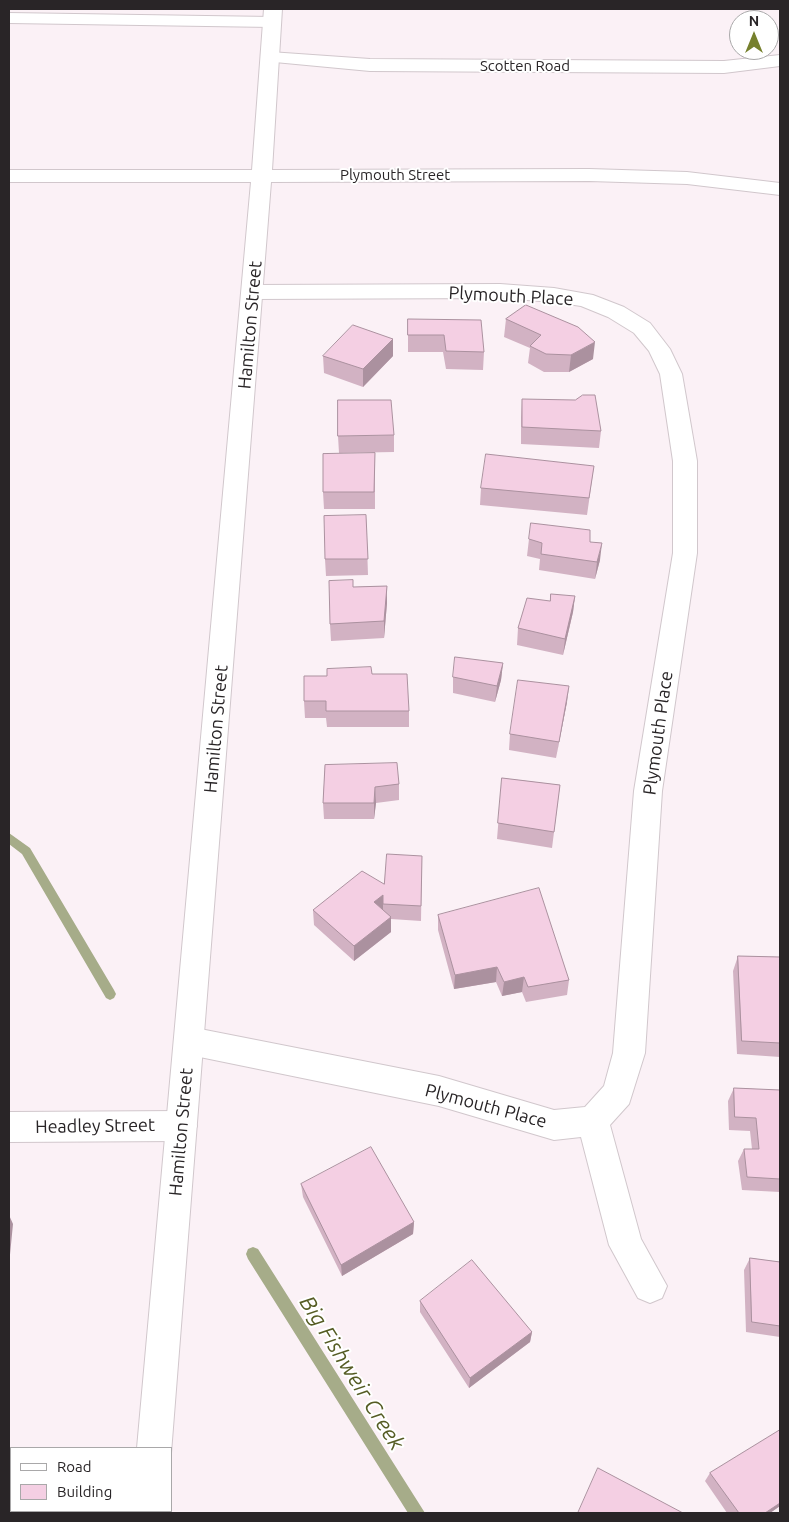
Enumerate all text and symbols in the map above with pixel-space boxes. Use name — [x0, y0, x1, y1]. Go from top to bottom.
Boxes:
north arrow — [729, 10, 779, 60]
text: N — [749, 13, 759, 29]
street label: Scotten Road — [480, 57, 570, 75]
street label: Plymouth Street — [340, 166, 450, 184]
street label: Hamilton Street — [234, 260, 266, 390]
street label: Plymouth Place — [448, 282, 574, 310]
street label: Hamilton Street — [200, 664, 232, 794]
street label: Plymouth Place — [639, 670, 677, 796]
street label: Hamilton Street — [165, 1067, 197, 1197]
street label: Plymouth Place — [423, 1079, 549, 1133]
street label: Headley Street — [35, 1114, 155, 1138]
water label: Big Fishweir Creek — [294, 1291, 410, 1455]
legend — [10, 1447, 172, 1512]
text: Road — [57, 1458, 92, 1475]
text: Building — [57, 1483, 112, 1500]

